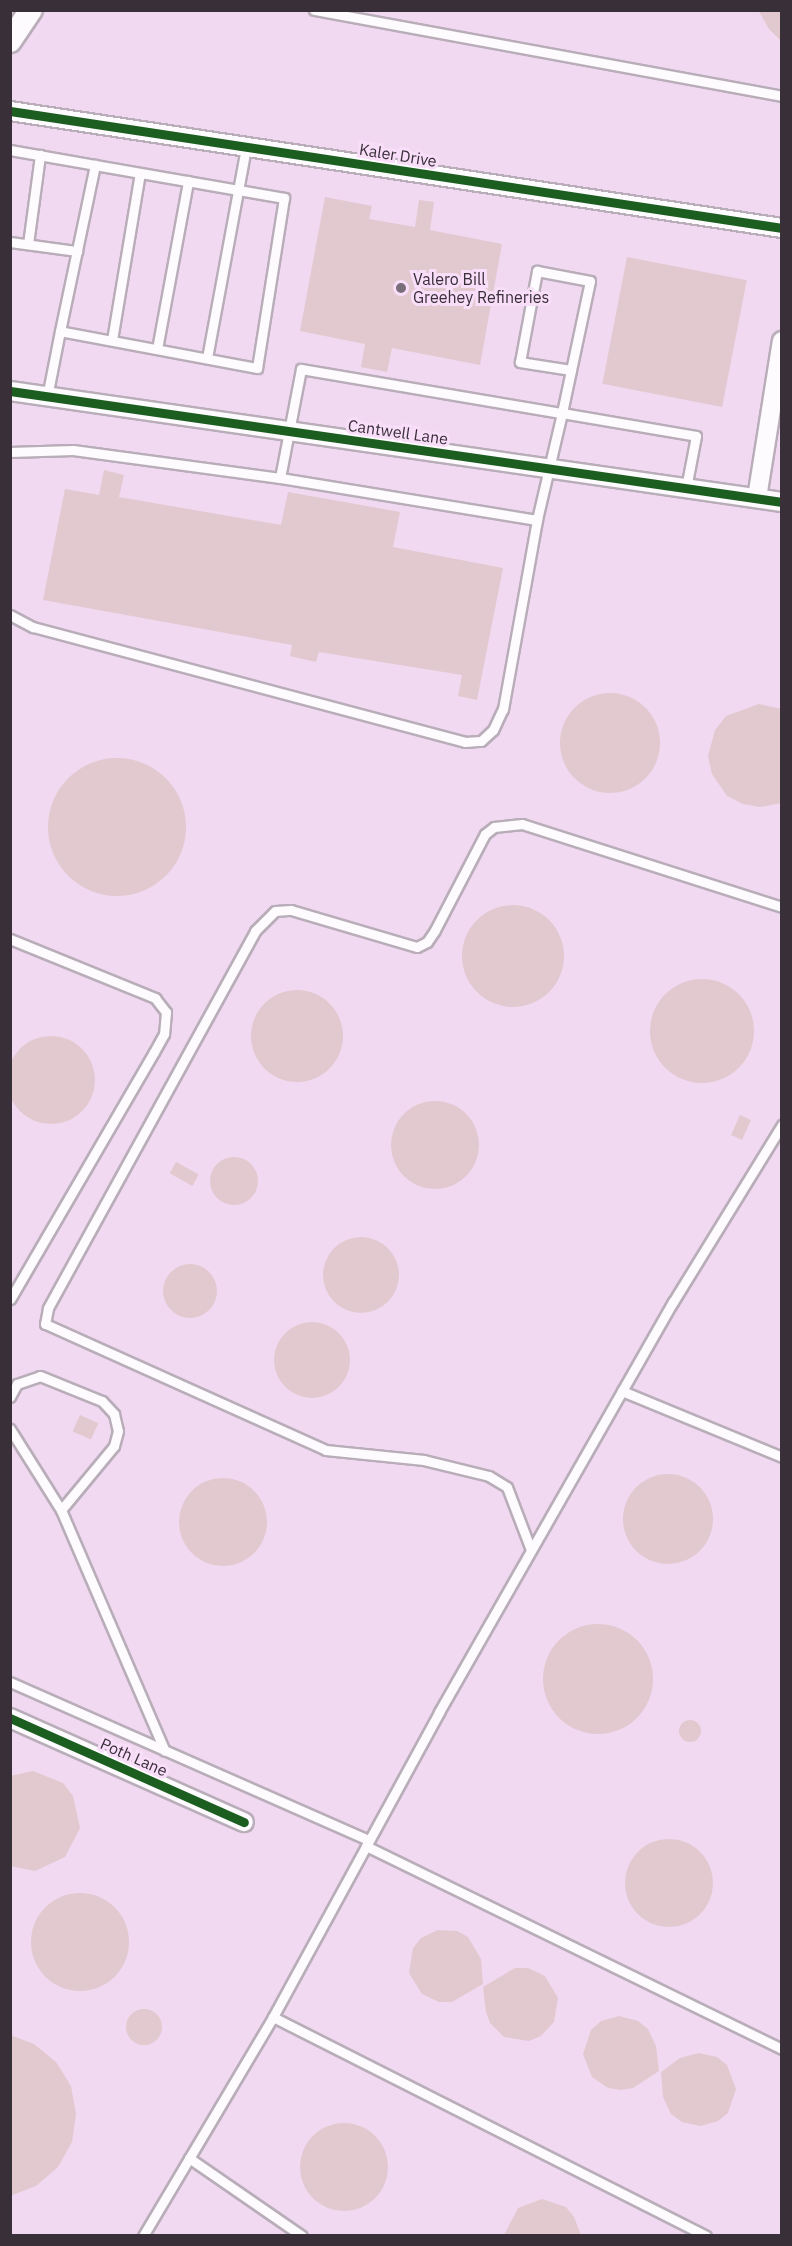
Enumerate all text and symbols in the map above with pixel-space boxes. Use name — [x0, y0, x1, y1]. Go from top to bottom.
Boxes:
street label: Kaler Drive — [358, 139, 438, 171]
place label: Valero Bill Greehey Refineries — [413, 269, 549, 307]
marker: Valero Bill Greehey Refineries — [394, 281, 408, 295]
street label: Cantwell Lane — [347, 415, 449, 449]
street label: Poth Lane — [98, 1734, 170, 1780]

